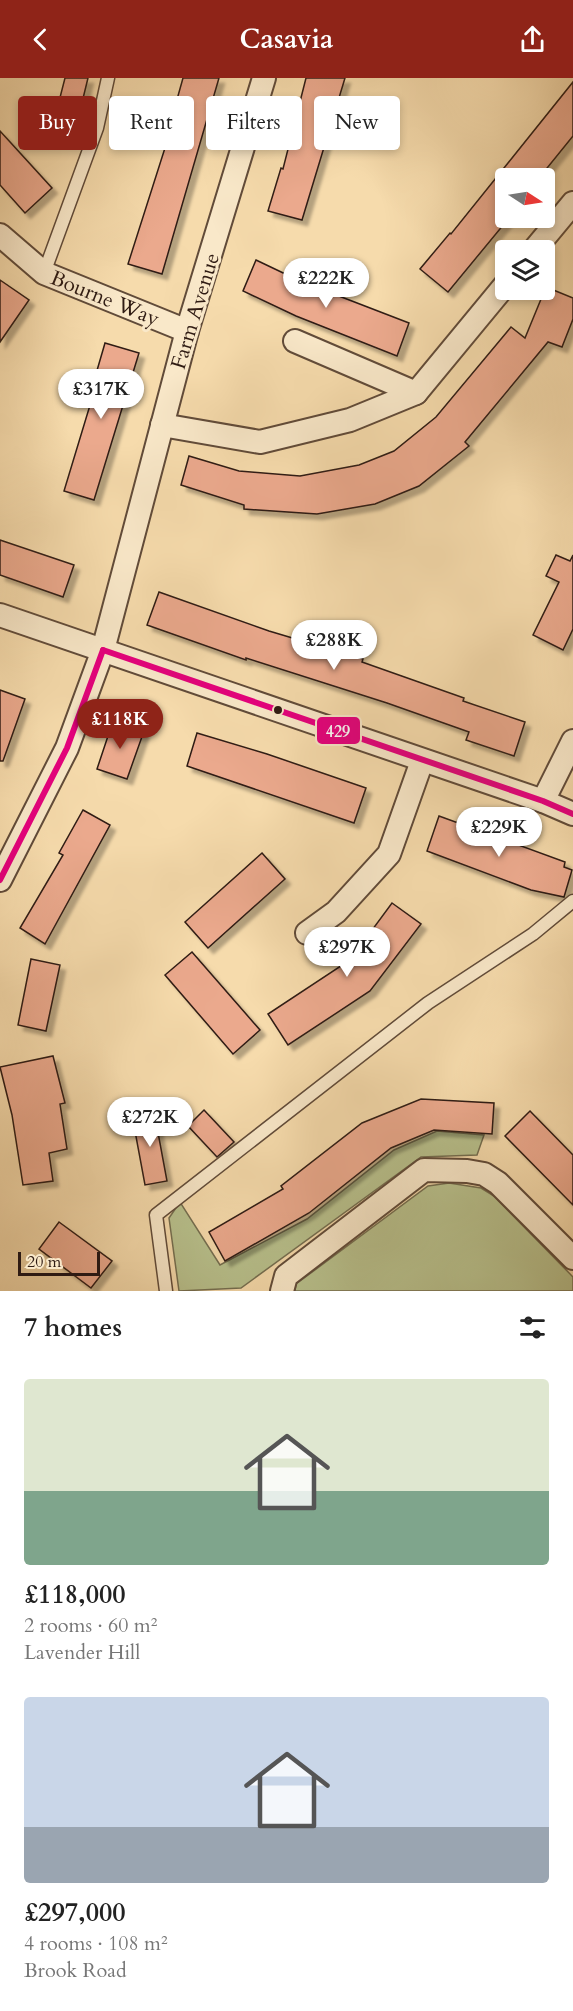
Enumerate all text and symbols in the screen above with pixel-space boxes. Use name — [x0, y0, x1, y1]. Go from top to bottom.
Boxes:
text: Casavia — [240, 21, 333, 58]
icon: back — [24, 23, 57, 56]
icon: share — [516, 23, 549, 56]
chip: Buy — [18, 96, 97, 150]
chip: Rent — [109, 96, 194, 150]
chip: Filters — [206, 96, 302, 150]
chip: New — [314, 96, 400, 150]
north arrow — [495, 168, 555, 228]
map controls — [495, 168, 555, 300]
button: layers — [495, 240, 555, 300]
street label: Farm Avenue — [164, 249, 227, 373]
pin: £222K — [284, 258, 368, 309]
street label: Bourne Way — [46, 263, 164, 334]
text: £222K — [297, 264, 355, 291]
pin: £317K — [59, 369, 143, 420]
text: £317K — [72, 375, 130, 402]
pin: £288K — [292, 620, 376, 671]
text: £288K — [305, 626, 363, 653]
pin: £118K — [78, 699, 162, 750]
unlabelled marker — [272, 704, 284, 716]
text: £118K — [91, 705, 149, 732]
line badge: 429 — [316, 716, 361, 745]
text: 429 — [326, 721, 350, 743]
pin: £229K — [457, 807, 541, 858]
text: £229K — [470, 813, 528, 840]
pin: £297K — [305, 927, 389, 978]
text: £297K — [318, 933, 376, 960]
pin: £272K — [108, 1097, 192, 1148]
text: £272K — [121, 1103, 179, 1130]
scale bar — [18, 1249, 100, 1276]
text: 20 m — [27, 1251, 61, 1273]
text: 7 homes — [24, 1310, 122, 1345]
icon: filters — [516, 1311, 549, 1344]
icon: home — [233, 1418, 341, 1526]
text: £118,000 — [24, 1577, 126, 1612]
text: 2 rooms · 60 m² — [24, 1612, 157, 1639]
text: Lavender Hill — [24, 1639, 140, 1666]
icon: home — [233, 1736, 341, 1844]
text: £297,000 — [24, 1895, 126, 1930]
text: 4 rooms · 108 m² — [24, 1930, 168, 1957]
text: Brook Road — [24, 1957, 127, 1984]

